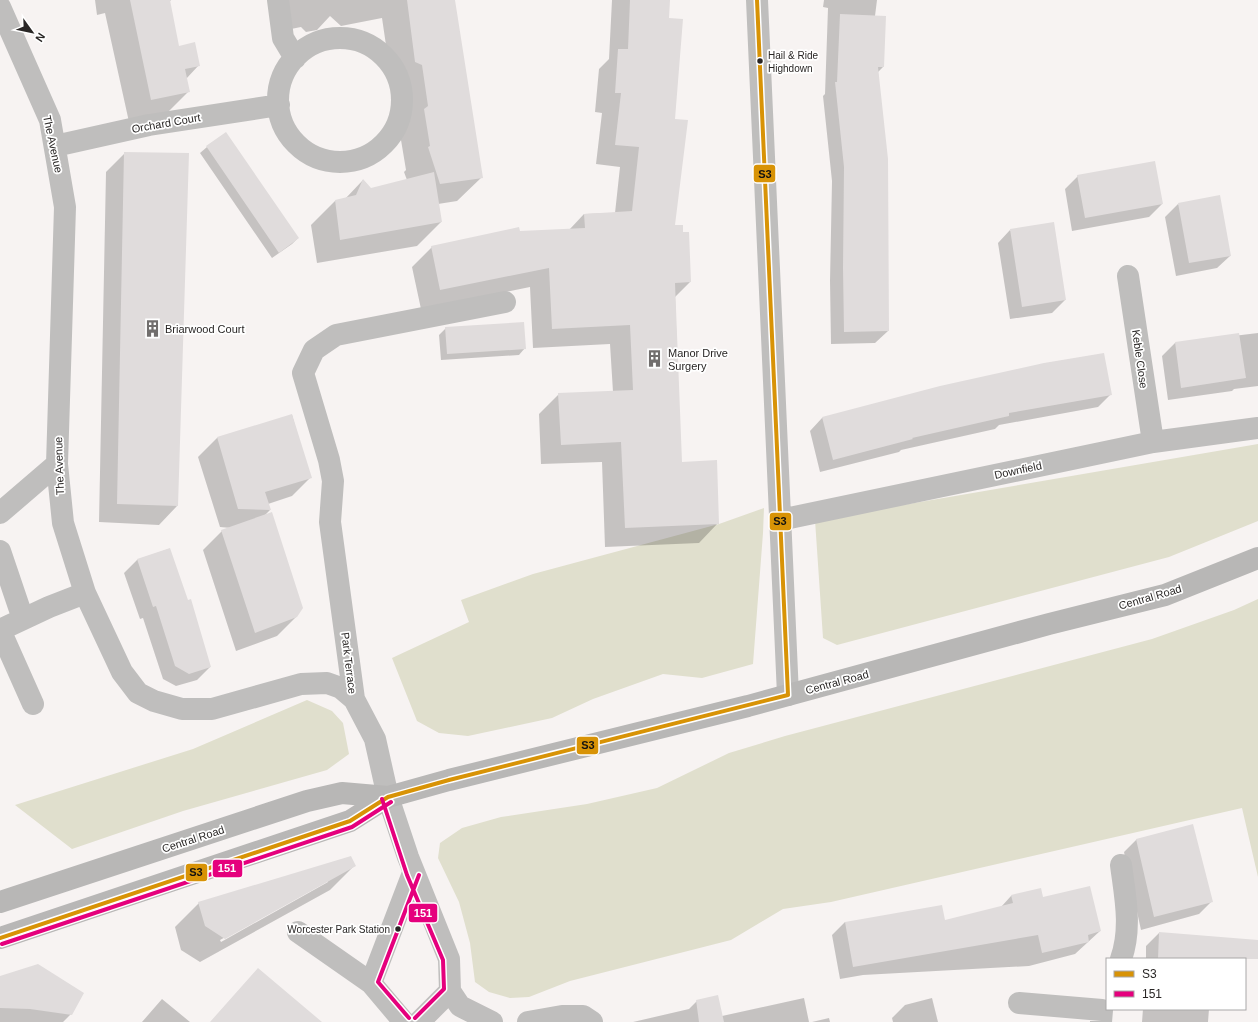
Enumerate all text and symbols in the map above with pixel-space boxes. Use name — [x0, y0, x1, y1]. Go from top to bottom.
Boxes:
north arrow — [12, 12, 52, 52]
text: N — [33, 31, 48, 44]
place label: Hail & Ride Highdown — [768, 50, 818, 74]
marker: Hail & Ride Highdown — [755, 56, 765, 66]
street label: Orchard Court — [131, 111, 201, 135]
street label: The Avenue — [41, 114, 65, 174]
line badge: S3 — [753, 164, 776, 183]
text: S3 — [758, 168, 772, 180]
building icon: Briarwood Court — [142, 319, 162, 339]
place label: Briarwood Court — [165, 323, 244, 335]
street label: Keble Close — [1130, 329, 1150, 389]
place label: Manor Drive Surgery — [668, 347, 728, 372]
building icon: Manor Drive Surgery — [645, 349, 665, 369]
street label: The Avenue — [52, 437, 66, 495]
street label: Downfield — [993, 459, 1043, 481]
line badge: S3 — [769, 512, 792, 531]
text: S3 — [773, 515, 787, 527]
street label: Central Road — [1117, 582, 1183, 612]
street label: Park Terrace — [339, 631, 359, 695]
street label: Central Road — [804, 668, 870, 696]
line badge: S3 — [576, 736, 599, 755]
text: S3 — [581, 739, 595, 751]
street label: Central Road — [160, 823, 226, 855]
line badge: 151 — [212, 859, 243, 878]
text: 151 — [218, 862, 236, 874]
line badge: S3 — [185, 863, 208, 882]
text: S3 — [189, 866, 203, 878]
line badge: 151 — [408, 903, 438, 923]
text: 151 — [414, 907, 432, 919]
place label: Worcester Park Station — [287, 924, 390, 935]
marker: Worcester Park Station — [393, 924, 403, 934]
legend — [1106, 958, 1246, 1010]
text: S3 — [1142, 967, 1157, 981]
text: 151 — [1142, 987, 1162, 1001]

